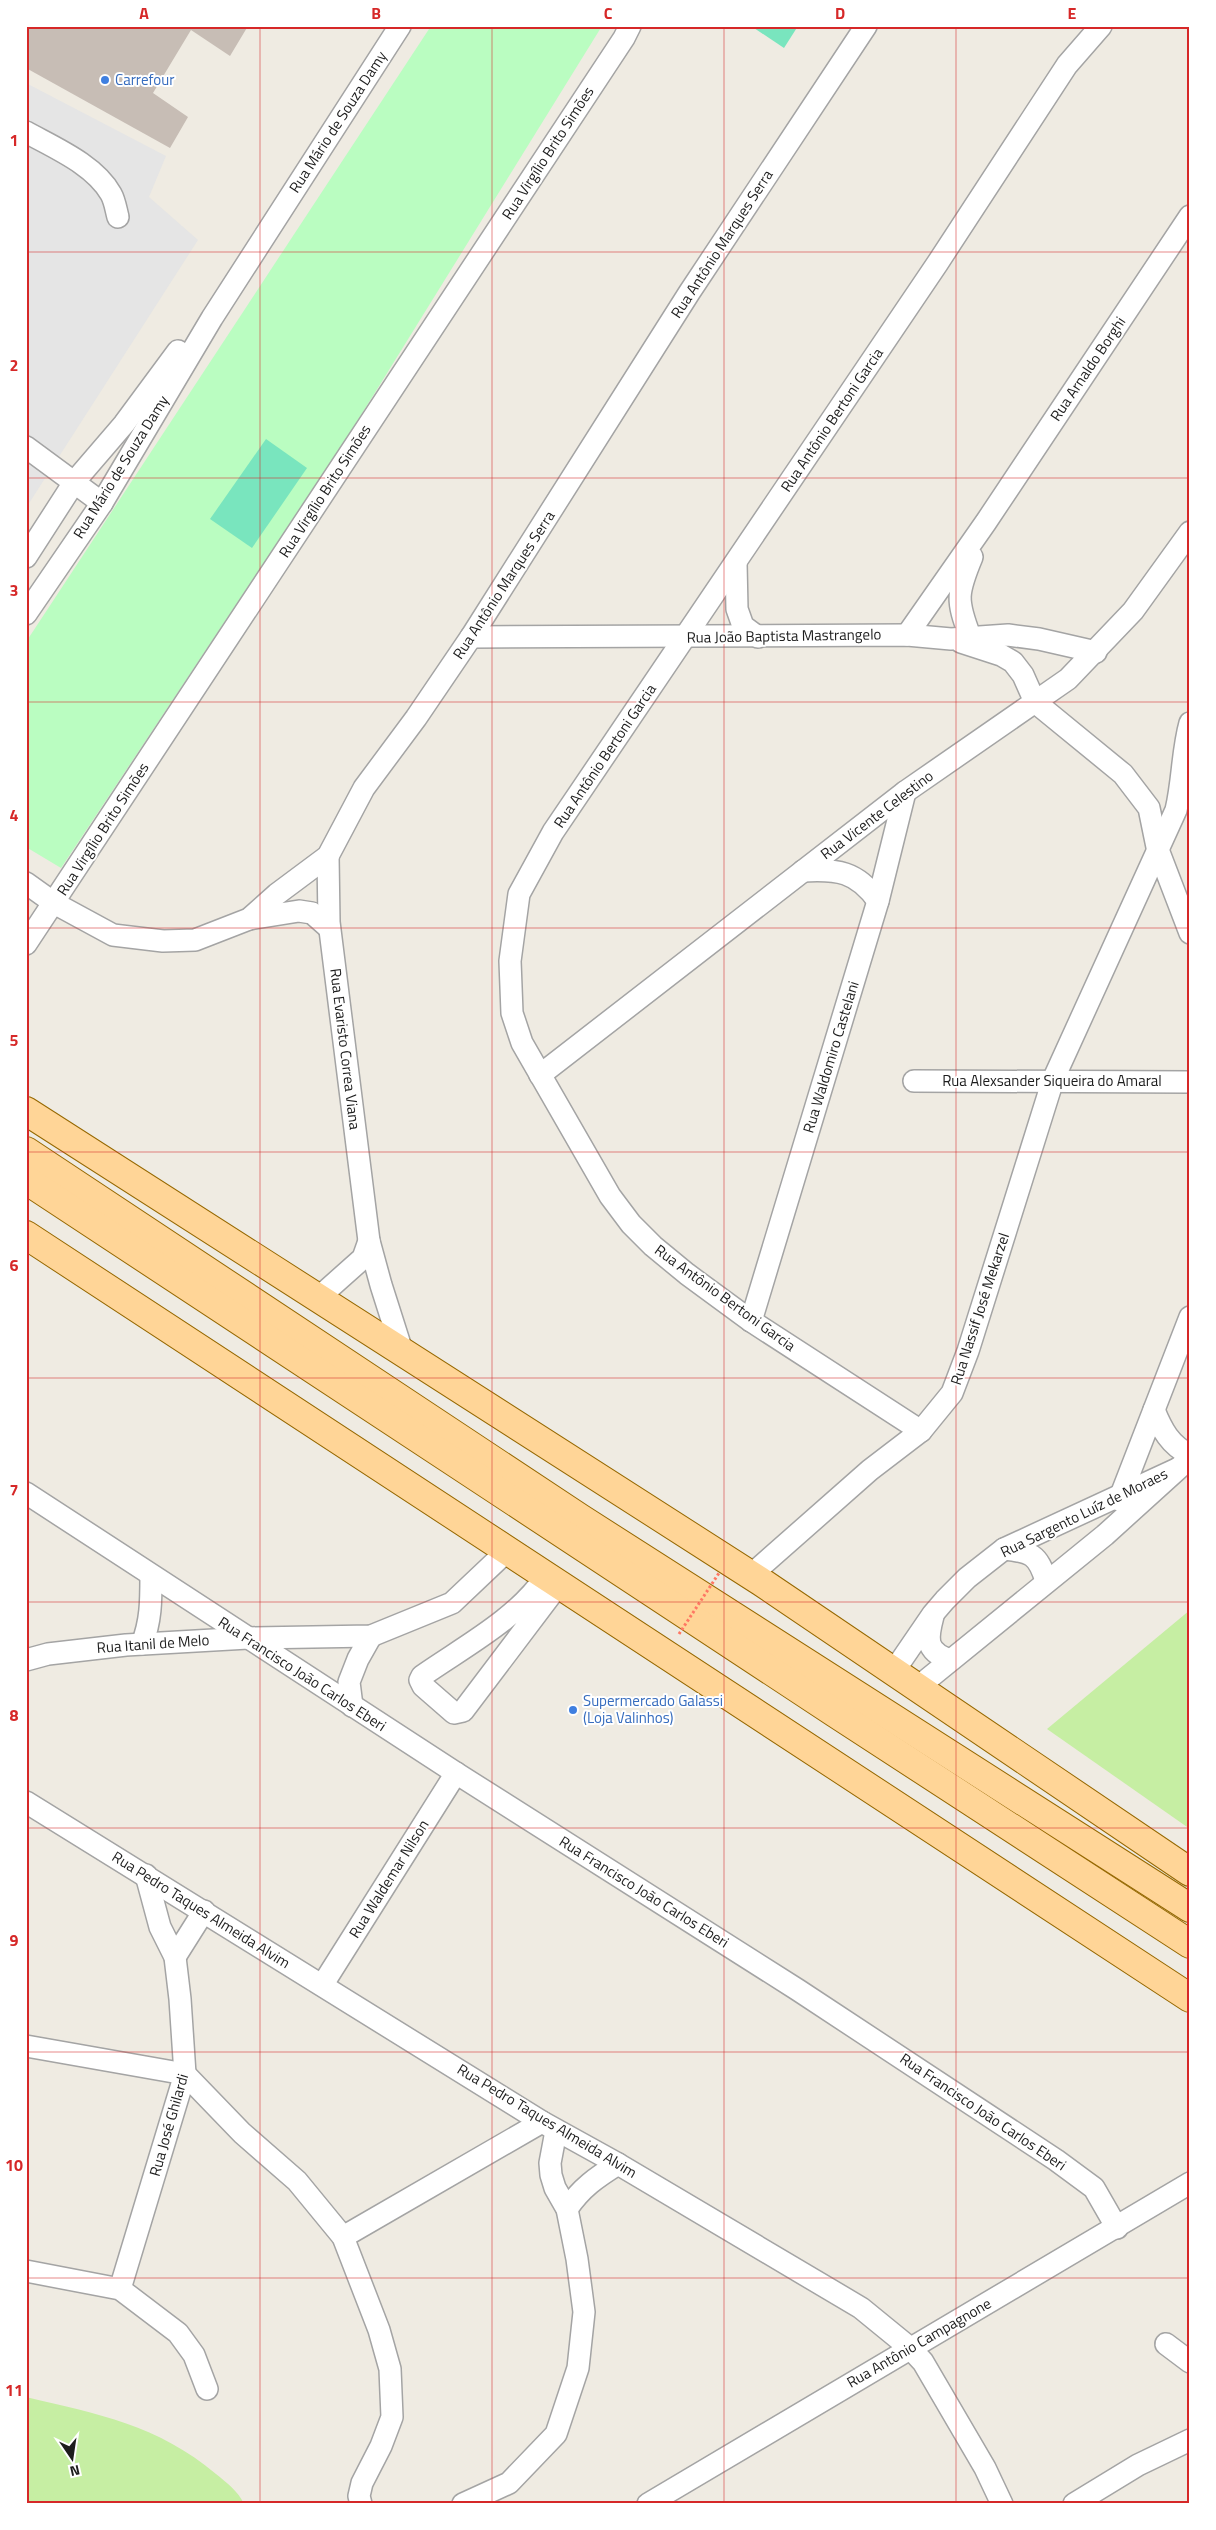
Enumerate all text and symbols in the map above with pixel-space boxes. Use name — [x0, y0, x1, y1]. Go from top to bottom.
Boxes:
text: A — [139, 1, 149, 25]
text: B — [371, 1, 381, 25]
text: C — [604, 1, 613, 25]
text: D — [835, 1, 845, 25]
text: E — [1068, 1, 1077, 25]
street label: Rua Mário de Souza Damy — [283, 46, 392, 197]
place label: Carrefour — [115, 68, 174, 91]
marker: Carrefour — [99, 74, 111, 86]
street label: Rua Virgílio Brito Simões — [496, 82, 599, 224]
text: 1 — [10, 128, 18, 152]
street label: Rua Antônio Marques Serra — [665, 164, 779, 323]
street label: Rua Arnaldo Borghi — [1044, 312, 1131, 426]
street label: Rua Antônio Bertoni Garcia — [775, 343, 889, 496]
text: 2 — [10, 353, 18, 377]
street label: Rua Mário de Souza Damy — [67, 391, 174, 543]
street label: Rua Virgílio Brito Simões — [273, 420, 376, 562]
street label: Rua Antônio Marques Serra — [447, 505, 561, 664]
text: 3 — [10, 578, 18, 602]
street label: Rua João Baptista Mastrangelo — [686, 622, 882, 649]
street label: Rua Antônio Bertoni Garcia — [548, 679, 662, 832]
street label: Rua Virgílio Brito Simões — [51, 758, 154, 900]
street label: Rua Vicente Celestino — [815, 764, 938, 865]
text: 4 — [10, 803, 19, 827]
street label: Rua Evaristo Correa Viana — [324, 967, 367, 1131]
street label: Rua Waldomiro Castelani — [796, 978, 865, 1136]
text: 5 — [10, 1028, 19, 1052]
street label: Rua Alexsander Siqueira do Amaral — [942, 1069, 1162, 1092]
street label: Rua Nassif José Mekarzel — [944, 1230, 1015, 1388]
street label: Rua Antônio Bertoni Garcia — [650, 1238, 801, 1357]
text: 6 — [10, 1253, 19, 1277]
street label: Rua Sargento Luíz de Moraes — [996, 1462, 1171, 1563]
text: 7 — [10, 1478, 18, 1502]
street label: Rua Francisco João Carlos Eberi — [214, 1610, 391, 1737]
street label: Rua Itanil de Melo — [96, 1628, 210, 1659]
place label: Supermercado Galassi (Loja Valinhos) — [583, 1689, 723, 1729]
text: 8 — [10, 1703, 19, 1727]
marker: Supermercado Galassi (Loja Valinhos) — [567, 1704, 579, 1716]
street label: Rua Waldemar Nilson — [343, 1815, 434, 1942]
street label: Rua Francisco João Carlos Eberi — [555, 1830, 734, 1953]
street label: Rua Pedro Taques Almeida Alvim — [108, 1845, 295, 1974]
text: 9 — [10, 1928, 19, 1952]
street label: Rua Francisco João Carlos Eberi — [895, 2047, 1071, 2176]
street label: Rua Pedro Taques Almeida Alvim — [453, 2058, 642, 2184]
street label: Rua José Ghilardi — [143, 2071, 194, 2179]
text: 10 — [5, 2153, 23, 2177]
street label: Rua Antônio Campagnone — [842, 2292, 995, 2393]
text: 11 — [5, 2378, 23, 2402]
north arrow — [48, 2432, 98, 2482]
text: N — [68, 2460, 82, 2482]

